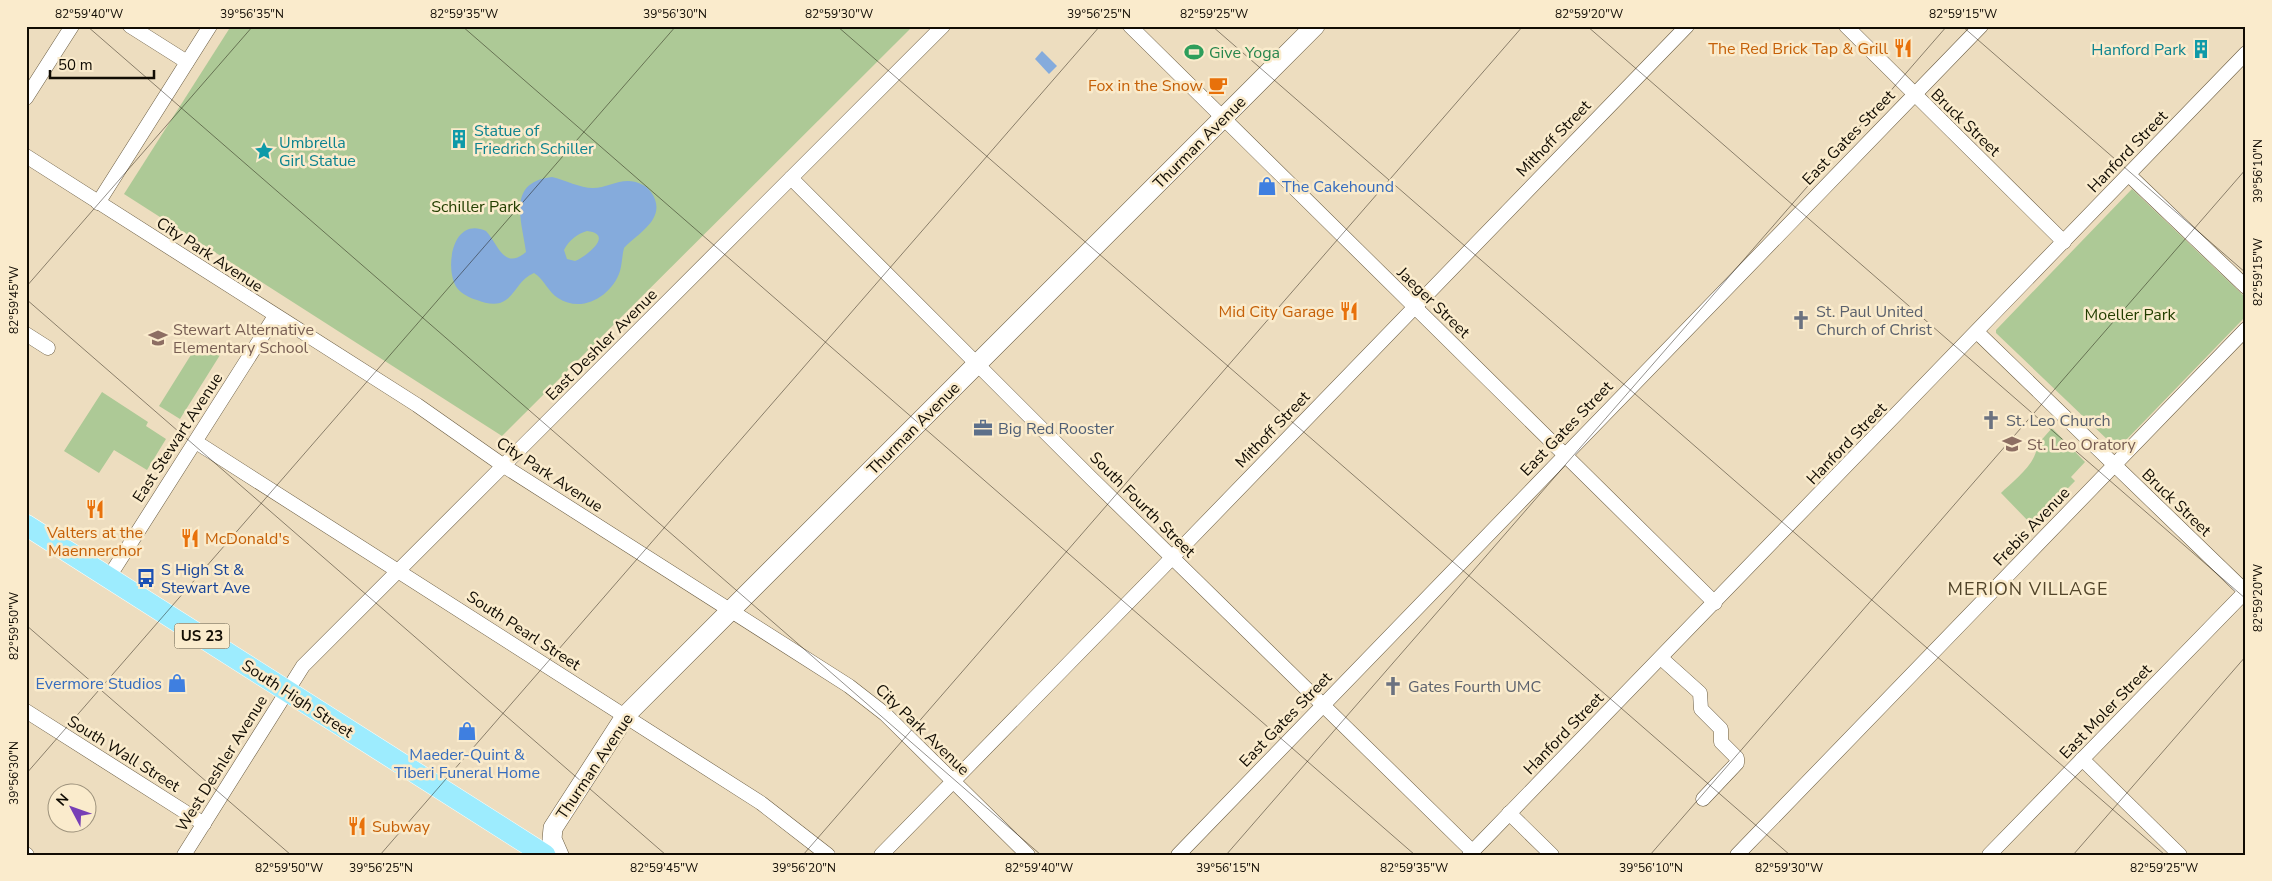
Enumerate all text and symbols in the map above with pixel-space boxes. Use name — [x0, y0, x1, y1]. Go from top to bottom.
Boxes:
text: 82°59'40"W — [55, 6, 123, 22]
text: 39°56'35"N — [220, 6, 284, 22]
text: 82°59'35"W — [430, 6, 498, 22]
text: 39°56'30"N — [643, 6, 707, 22]
text: 82°59'30"W — [805, 6, 873, 22]
text: 39°56'25"N — [1067, 6, 1131, 22]
text: 82°59'25"W — [1180, 6, 1248, 22]
text: 82°59'20"W — [1555, 6, 1623, 22]
text: 82°59'15"W — [1929, 6, 1997, 22]
restaurant icon: The Red Brick Tap & Grill — [1892, 37, 1914, 59]
place label: The Red Brick Tap & Grill — [1708, 38, 1888, 60]
building icon: Hanford Park — [2190, 38, 2212, 60]
place label: Hanford Park — [2091, 39, 2187, 61]
sports icon: Give Yoga — [1183, 41, 1205, 63]
place label: Give Yoga — [1209, 42, 1280, 64]
scale bar — [50, 48, 154, 80]
text: 50 m — [58, 55, 93, 75]
cafe icon: Fox in the Snow — [1207, 74, 1229, 96]
place label: Fox in the Snow — [1088, 75, 1204, 97]
street label: Bruck Street — [1926, 84, 2005, 162]
street label: East Gates Street — [1798, 85, 1900, 190]
street label: Thurman Avenue — [1148, 91, 1251, 194]
street label: Mithoff Street — [1511, 95, 1596, 182]
street label: Hanford Street — [2083, 105, 2173, 198]
place label: Statue of Friedrich Schiller — [474, 120, 594, 160]
building icon: Statue of Friedrich Schiller — [448, 128, 470, 150]
place label: Umbrella Girl Statue — [279, 132, 356, 172]
text: 39°56'10"N — [2250, 139, 2266, 203]
place icon: Umbrella Girl Statue — [253, 140, 275, 162]
shop icon: The Cakehound — [1256, 175, 1278, 197]
place label: The Cakehound — [1282, 176, 1394, 198]
park label: Schiller Park — [431, 196, 522, 218]
street label: City Park Avenue — [152, 212, 267, 298]
text: 82°59'15"W — [2250, 238, 2266, 306]
street label: Jaeger Street — [1391, 262, 1475, 343]
text: 82°59'45"W — [6, 266, 22, 334]
street label: East Deshler Avenue — [541, 284, 662, 405]
restaurant icon: Mid City Garage — [1338, 300, 1360, 322]
place label: Mid City Garage — [1219, 301, 1334, 323]
place label: St. Paul United Church of Christ — [1816, 301, 1932, 341]
park label: Moeller Park — [2085, 304, 2176, 326]
church icon: St. Paul United Church of Christ — [1790, 309, 1812, 331]
place label: Stewart Alternative Elementary School — [173, 319, 314, 359]
school or university icon: Stewart Alternative Elementary School — [147, 327, 169, 349]
street label: East Stewart Avenue — [128, 368, 228, 507]
street label: East Gates Street — [1516, 376, 1618, 481]
street label: Thurman Avenue — [862, 377, 965, 480]
street label: Mithoff Street — [1230, 386, 1315, 473]
street label: Hanford Street — [1802, 397, 1892, 490]
church icon: St. Leo Church — [1980, 409, 2002, 431]
place label: St. Leo Church — [2006, 410, 2110, 432]
office icon: Big Red Rooster — [972, 417, 994, 439]
place label: Big Red Rooster — [998, 418, 1114, 440]
street label: City Park Avenue — [492, 432, 607, 518]
school or university icon: St. Leo Oratory — [2001, 433, 2023, 455]
place label: St. Leo Oratory — [2027, 434, 2137, 456]
street label: South Fourth Street — [1085, 447, 1200, 563]
street label: Bruck Street — [2137, 464, 2216, 542]
street label: Frebis Avenue — [1988, 482, 2075, 571]
restaurant icon: Valters at the Maennerchor — [84, 498, 106, 520]
place label: Valters at the Maennerchor — [46, 522, 143, 562]
restaurant icon: McDonald's — [179, 527, 201, 549]
place label: McDonald's — [205, 528, 290, 550]
place label: S High St & Stewart Ave — [161, 559, 250, 599]
text: 82°59'20"W — [2250, 564, 2266, 632]
bus stop icon: S High St & Stewart Ave — [135, 567, 157, 589]
district label: MERION VILLAGE — [1948, 577, 2108, 601]
street label: South Pearl Street — [462, 586, 585, 676]
text: 82°59'50"W — [6, 592, 22, 660]
road number: US 23 — [174, 624, 230, 648]
street label: South High Street — [238, 655, 358, 743]
street label: East Moler Street — [2055, 659, 2157, 764]
street label: East Gates Street — [1235, 667, 1337, 772]
shop icon: Evermore Studios — [166, 672, 188, 694]
place label: Evermore Studios — [36, 673, 162, 695]
church icon: Gates Fourth UMC — [1382, 675, 1404, 697]
place label: Gates Fourth UMC — [1408, 676, 1542, 698]
street label: City Park Avenue — [870, 679, 974, 780]
street label: Hanford Street — [1519, 687, 1609, 780]
street label: West Deshler Avenue — [171, 691, 273, 836]
street label: Thurman Avenue — [551, 709, 638, 824]
street label: South Wall Street — [63, 710, 184, 798]
shop icon: Maeder-Quint & Tiberi Funeral Home — [456, 720, 478, 742]
text: 39°56'30"N — [6, 741, 22, 805]
place label: Maeder-Quint & Tiberi Funeral Home — [394, 744, 540, 784]
north arrow — [48, 784, 98, 834]
text: N — [52, 790, 73, 810]
restaurant icon: Subway — [346, 815, 368, 837]
place label: Subway — [372, 816, 431, 838]
text: 82°59'50"W — [255, 860, 323, 876]
text: 39°56'25"N — [349, 860, 413, 876]
text: 82°59'45"W — [630, 860, 698, 876]
text: 39°56'20"N — [772, 860, 836, 876]
text: 82°59'40"W — [1005, 860, 1073, 876]
text: 39°56'15"N — [1196, 860, 1260, 876]
text: 82°59'35"W — [1380, 860, 1448, 876]
text: 39°56'10"N — [1619, 860, 1683, 876]
text: 82°59'30"W — [1755, 860, 1823, 876]
text: 82°59'25"W — [2130, 860, 2198, 876]

